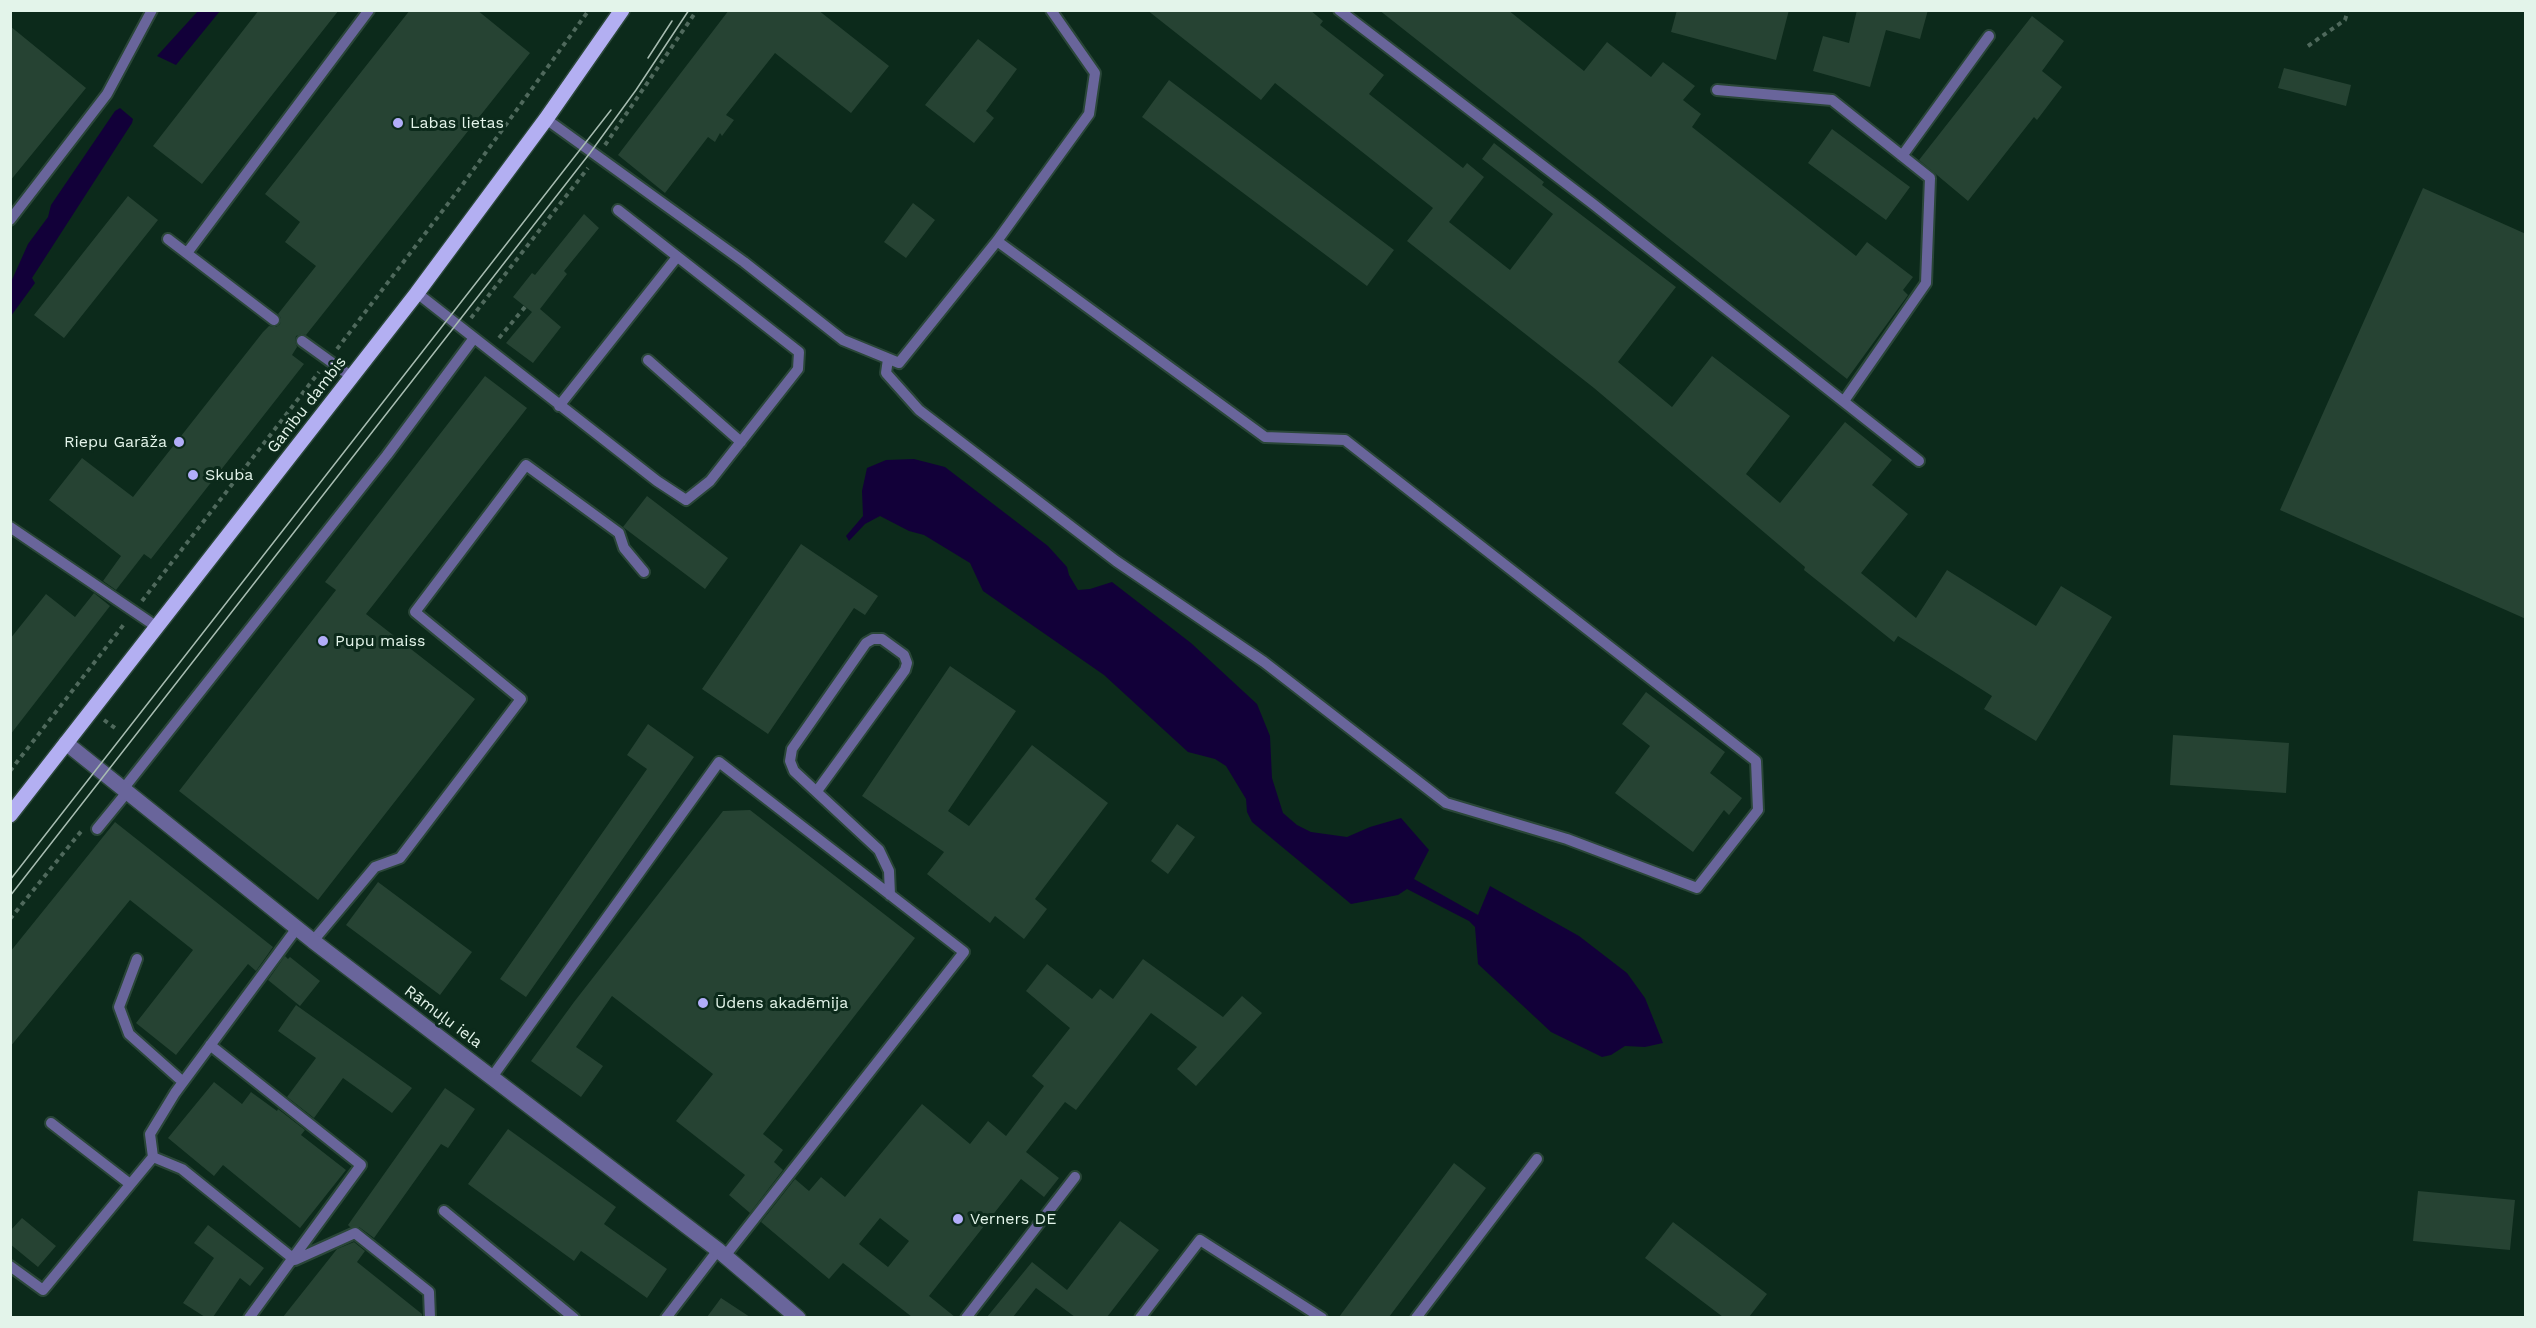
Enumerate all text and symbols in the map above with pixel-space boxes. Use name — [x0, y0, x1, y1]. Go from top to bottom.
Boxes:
place label: Labas lietas — [410, 113, 504, 133]
marker: Labas lietas — [391, 116, 405, 130]
street label: Ganību dambis — [263, 353, 351, 457]
place label: Riepu Garāža — [64, 432, 167, 452]
marker: Riepu Garāža — [172, 435, 186, 449]
place label: Skuba — [205, 465, 253, 485]
marker: Skuba — [186, 468, 200, 482]
place label: Pupu maiss — [335, 631, 425, 651]
marker: Pupu maiss — [316, 634, 330, 648]
street label: Rāmuļu iela — [400, 982, 486, 1052]
place label: Ūdens akadēmija — [715, 993, 848, 1013]
marker: Ūdens akadēmija — [696, 996, 710, 1010]
place label: Verners DE — [970, 1209, 1056, 1229]
marker: Verners DE — [951, 1212, 965, 1226]

